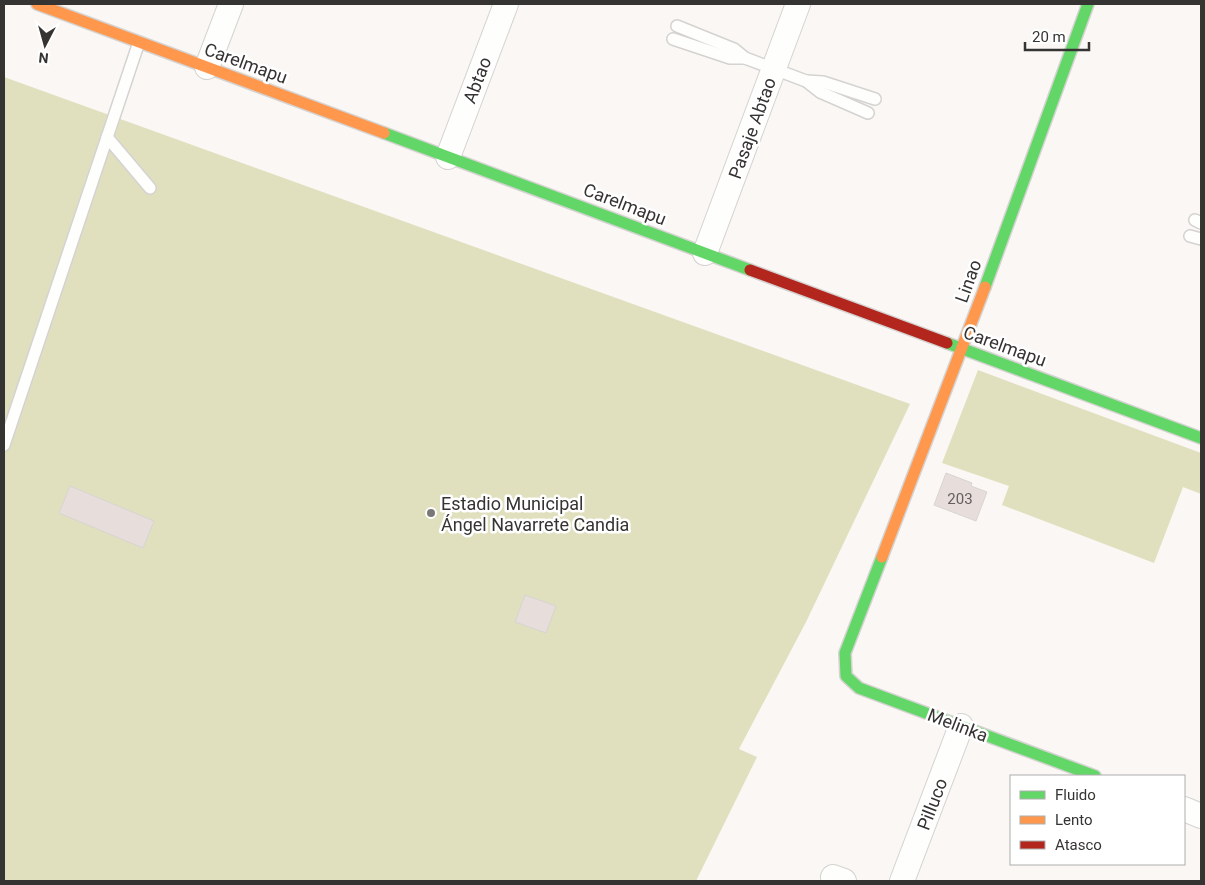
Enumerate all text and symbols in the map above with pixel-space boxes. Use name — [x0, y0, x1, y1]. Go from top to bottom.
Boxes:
north arrow — [20, 20, 70, 70]
scale bar — [1025, 20, 1089, 52]
text: 20 m — [1032, 28, 1066, 46]
street label: Carelmapu — [202, 38, 290, 88]
text: N — [38, 49, 49, 66]
street label: Abtao — [459, 54, 495, 106]
street label: Pasaje Abtao — [724, 74, 780, 182]
street label: Carelmapu — [581, 179, 669, 229]
street label: Linao — [951, 257, 985, 305]
street label: Carelmapu — [961, 321, 1049, 371]
house number: 203 — [947, 490, 973, 508]
place label: Estadio Municipal Ángel Navarrete Candia — [441, 493, 629, 535]
marker: Estadio Municipal Ángel Navarrete Candia — [425, 507, 437, 519]
street label: Melinka — [925, 704, 991, 746]
street label: Pilluco — [913, 775, 951, 833]
legend — [1010, 775, 1185, 865]
text: Fluido — [1055, 786, 1096, 804]
text: Lento — [1055, 811, 1093, 829]
text: Atasco — [1055, 836, 1102, 854]

